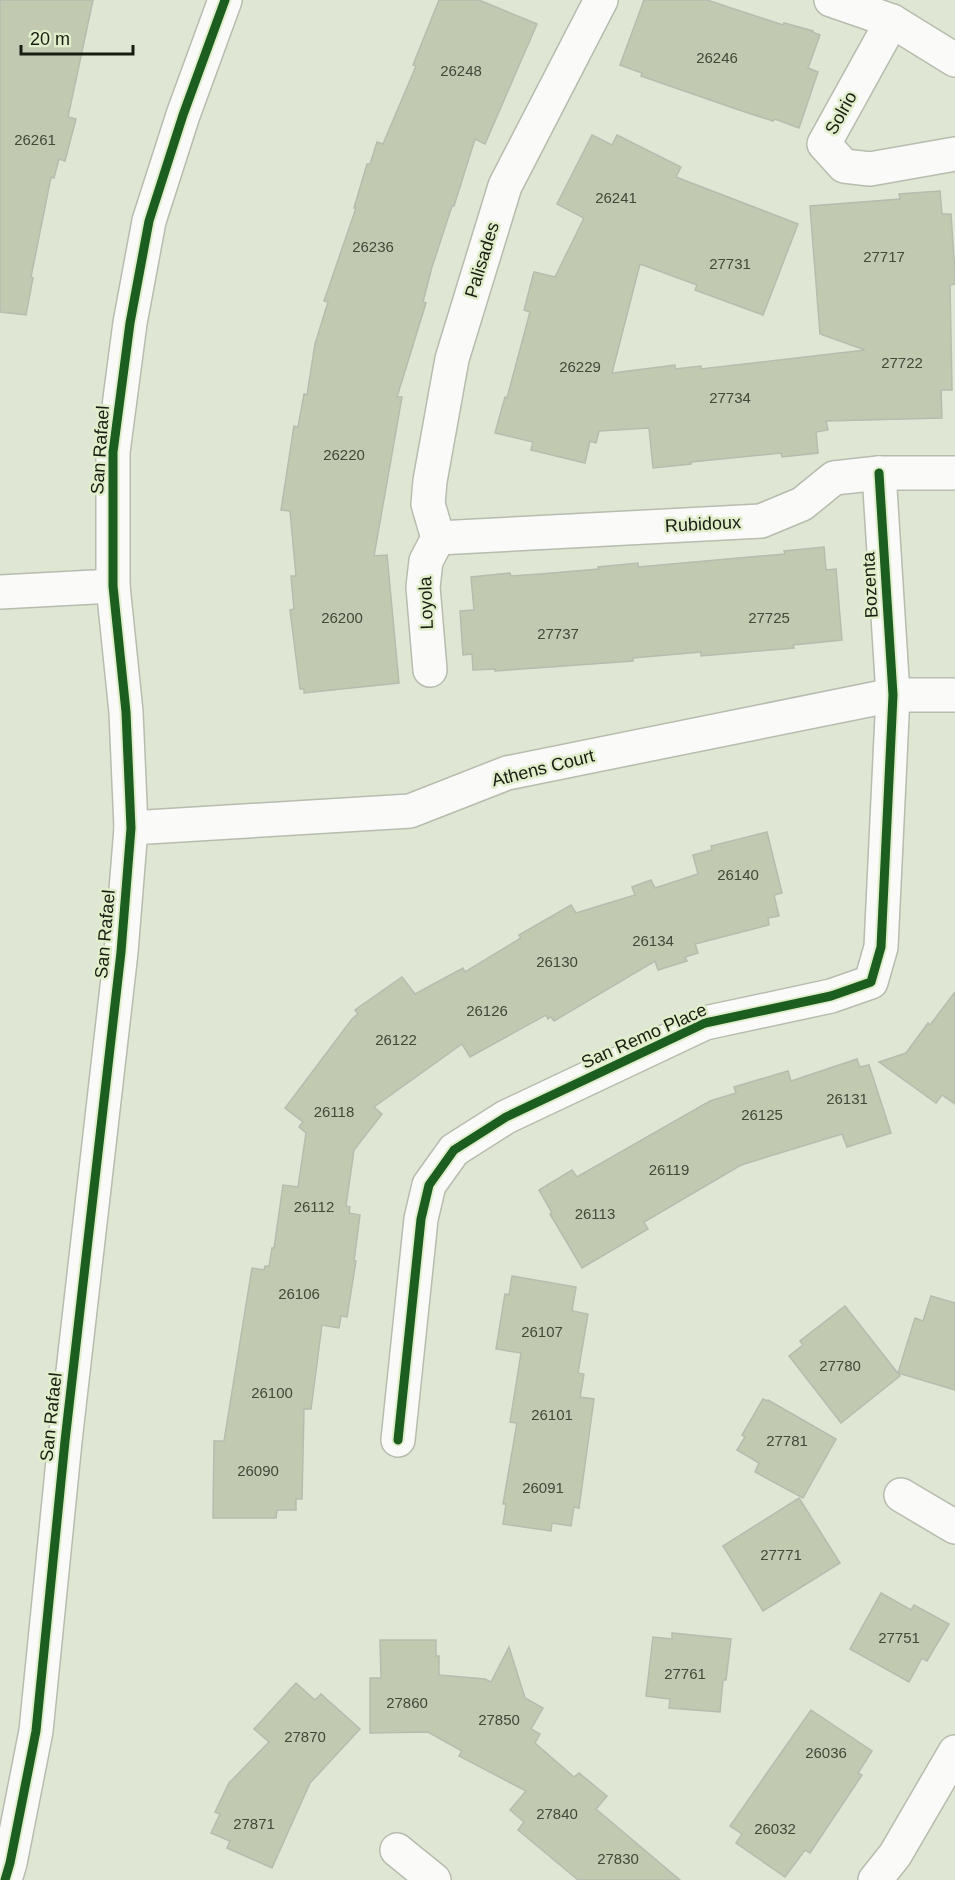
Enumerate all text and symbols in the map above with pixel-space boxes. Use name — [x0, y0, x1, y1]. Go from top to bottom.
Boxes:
scale bar — [21, 18, 134, 56]
text: 20 m — [30, 29, 70, 49]
house number: 26246 — [696, 49, 738, 66]
house number: 26248 — [440, 62, 482, 79]
street label: Solrio — [821, 88, 861, 138]
house number: 26261 — [14, 131, 56, 148]
house number: 26241 — [595, 189, 637, 206]
street label: Palisades — [461, 220, 503, 300]
house number: 26236 — [352, 238, 394, 255]
house number: 27717 — [863, 248, 905, 265]
house number: 27731 — [709, 255, 751, 272]
house number: 27722 — [881, 354, 923, 371]
house number: 26229 — [559, 358, 601, 375]
house number: 27734 — [709, 389, 751, 406]
street label: San Rafael — [87, 405, 113, 495]
house number: 26220 — [323, 446, 365, 463]
street label: Rubidoux — [664, 512, 742, 536]
street label: Bozenta — [858, 551, 882, 619]
street label: Loyola — [415, 575, 437, 630]
house number: 26200 — [321, 609, 363, 626]
house number: 27725 — [748, 609, 790, 626]
house number: 27737 — [537, 625, 579, 642]
street label: Athens Court — [490, 746, 596, 790]
house number: 26140 — [717, 866, 759, 883]
street label: San Rafael — [91, 889, 119, 979]
house number: 26134 — [632, 932, 674, 949]
house number: 26130 — [536, 953, 578, 970]
street label: San Remo Place — [578, 999, 710, 1073]
house number: 26126 — [466, 1002, 508, 1019]
house number: 26122 — [375, 1031, 417, 1048]
house number: 26131 — [826, 1090, 868, 1107]
house number: 26118 — [314, 1103, 354, 1120]
house number: 26125 — [741, 1106, 783, 1123]
house number: 26119 — [649, 1161, 689, 1178]
house number: 26112 — [294, 1198, 334, 1215]
house number: 26113 — [575, 1205, 615, 1222]
house number: 26106 — [278, 1285, 320, 1302]
house number: 26107 — [521, 1323, 563, 1340]
house number: 27780 — [819, 1357, 861, 1374]
street label: San Rafael — [36, 1372, 66, 1462]
house number: 26100 — [251, 1384, 293, 1401]
house number: 26101 — [531, 1406, 573, 1423]
house number: 27781 — [766, 1432, 808, 1449]
house number: 26090 — [237, 1462, 279, 1479]
house number: 26091 — [522, 1479, 564, 1496]
house number: 27771 — [760, 1546, 802, 1563]
house number: 27751 — [878, 1629, 920, 1646]
house number: 27761 — [664, 1665, 706, 1682]
house number: 27860 — [386, 1694, 428, 1711]
house number: 27850 — [478, 1711, 520, 1728]
house number: 27870 — [284, 1728, 326, 1745]
house number: 26036 — [805, 1744, 847, 1761]
house number: 27840 — [536, 1805, 578, 1822]
house number: 27871 — [233, 1815, 275, 1832]
house number: 26032 — [754, 1820, 796, 1837]
house number: 27830 — [597, 1850, 639, 1867]

